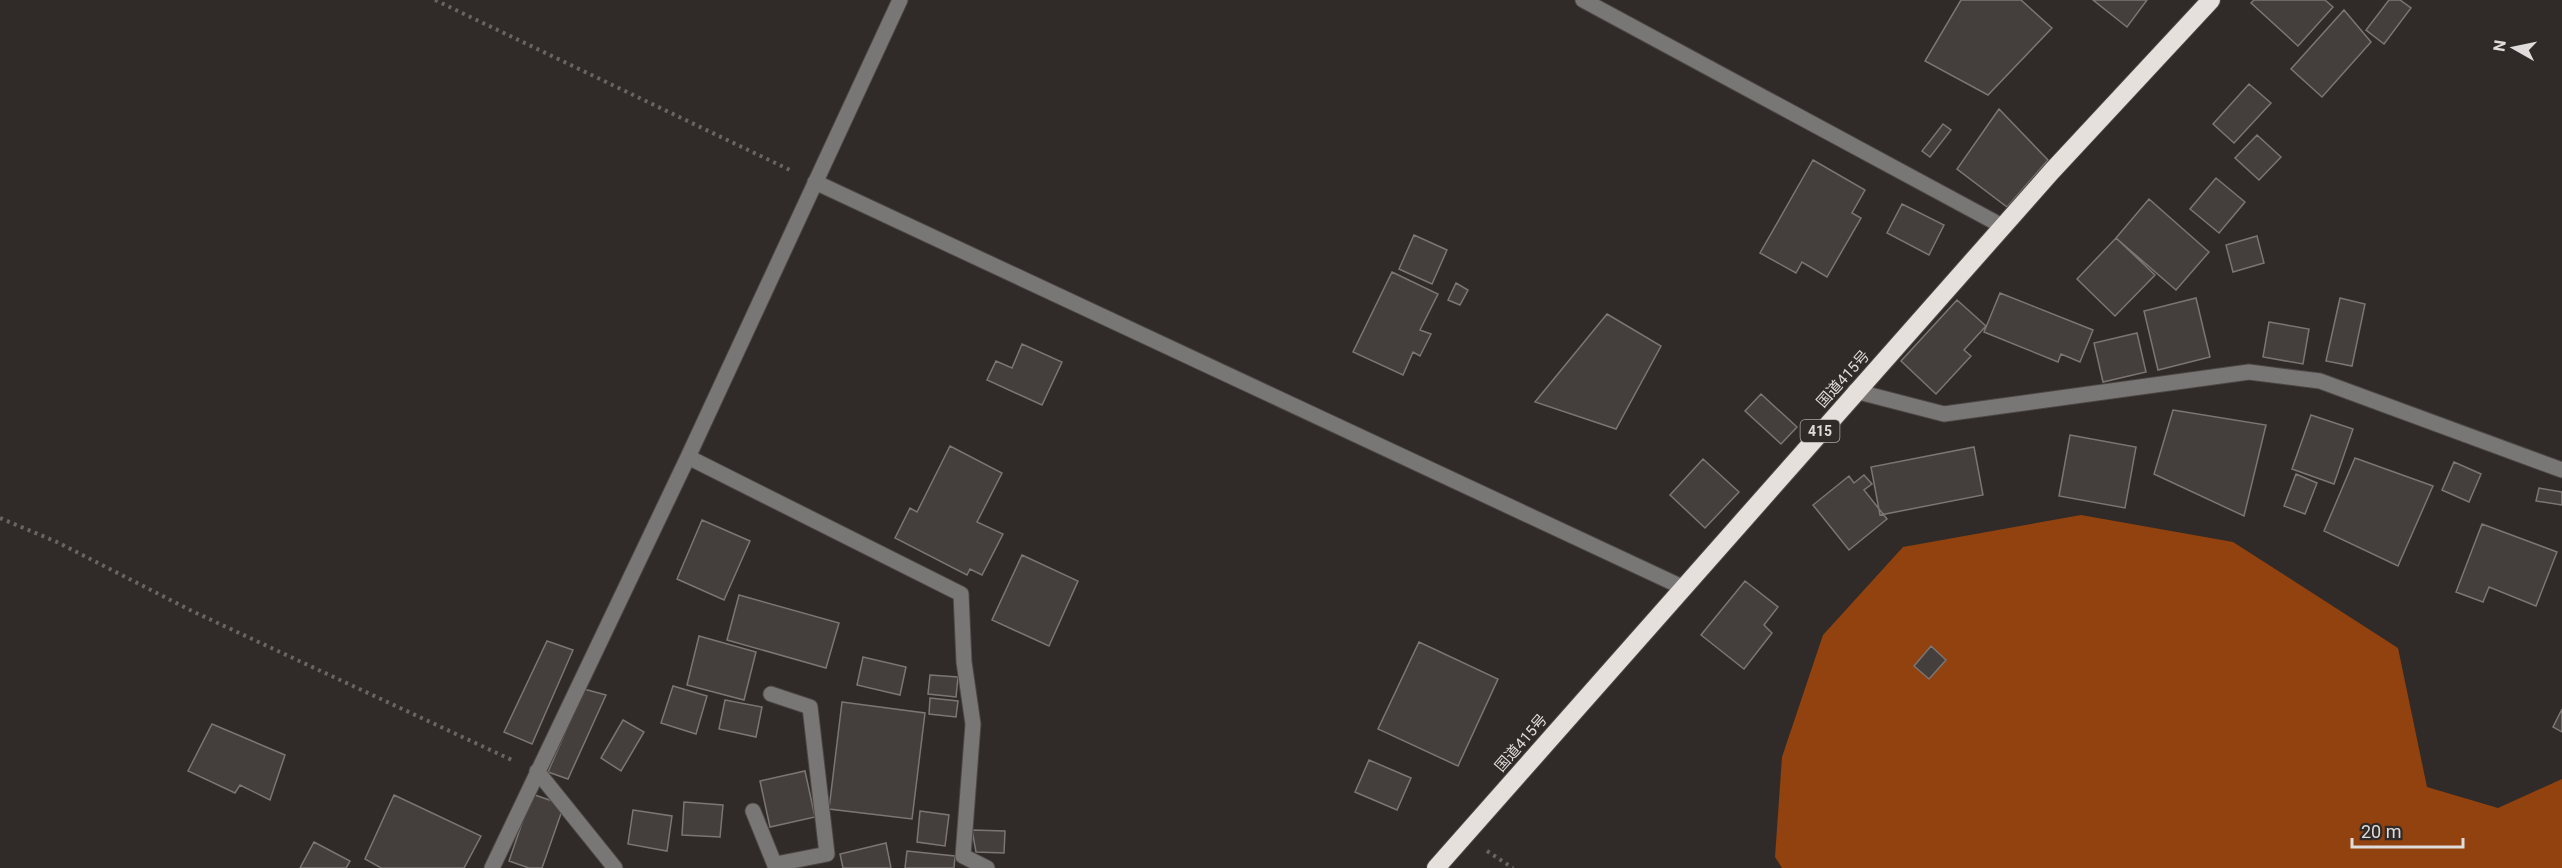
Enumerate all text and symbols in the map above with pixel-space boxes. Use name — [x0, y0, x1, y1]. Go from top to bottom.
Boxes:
north arrow — [2484, 18, 2544, 78]
text: N — [2489, 39, 2510, 53]
street label: 国道415号 — [1813, 347, 1873, 411]
road number: 415 — [1800, 420, 1840, 442]
street label: 国道415号 — [1491, 711, 1551, 775]
scale bar — [2352, 811, 2463, 849]
text: 20 m — [2361, 821, 2401, 842]

